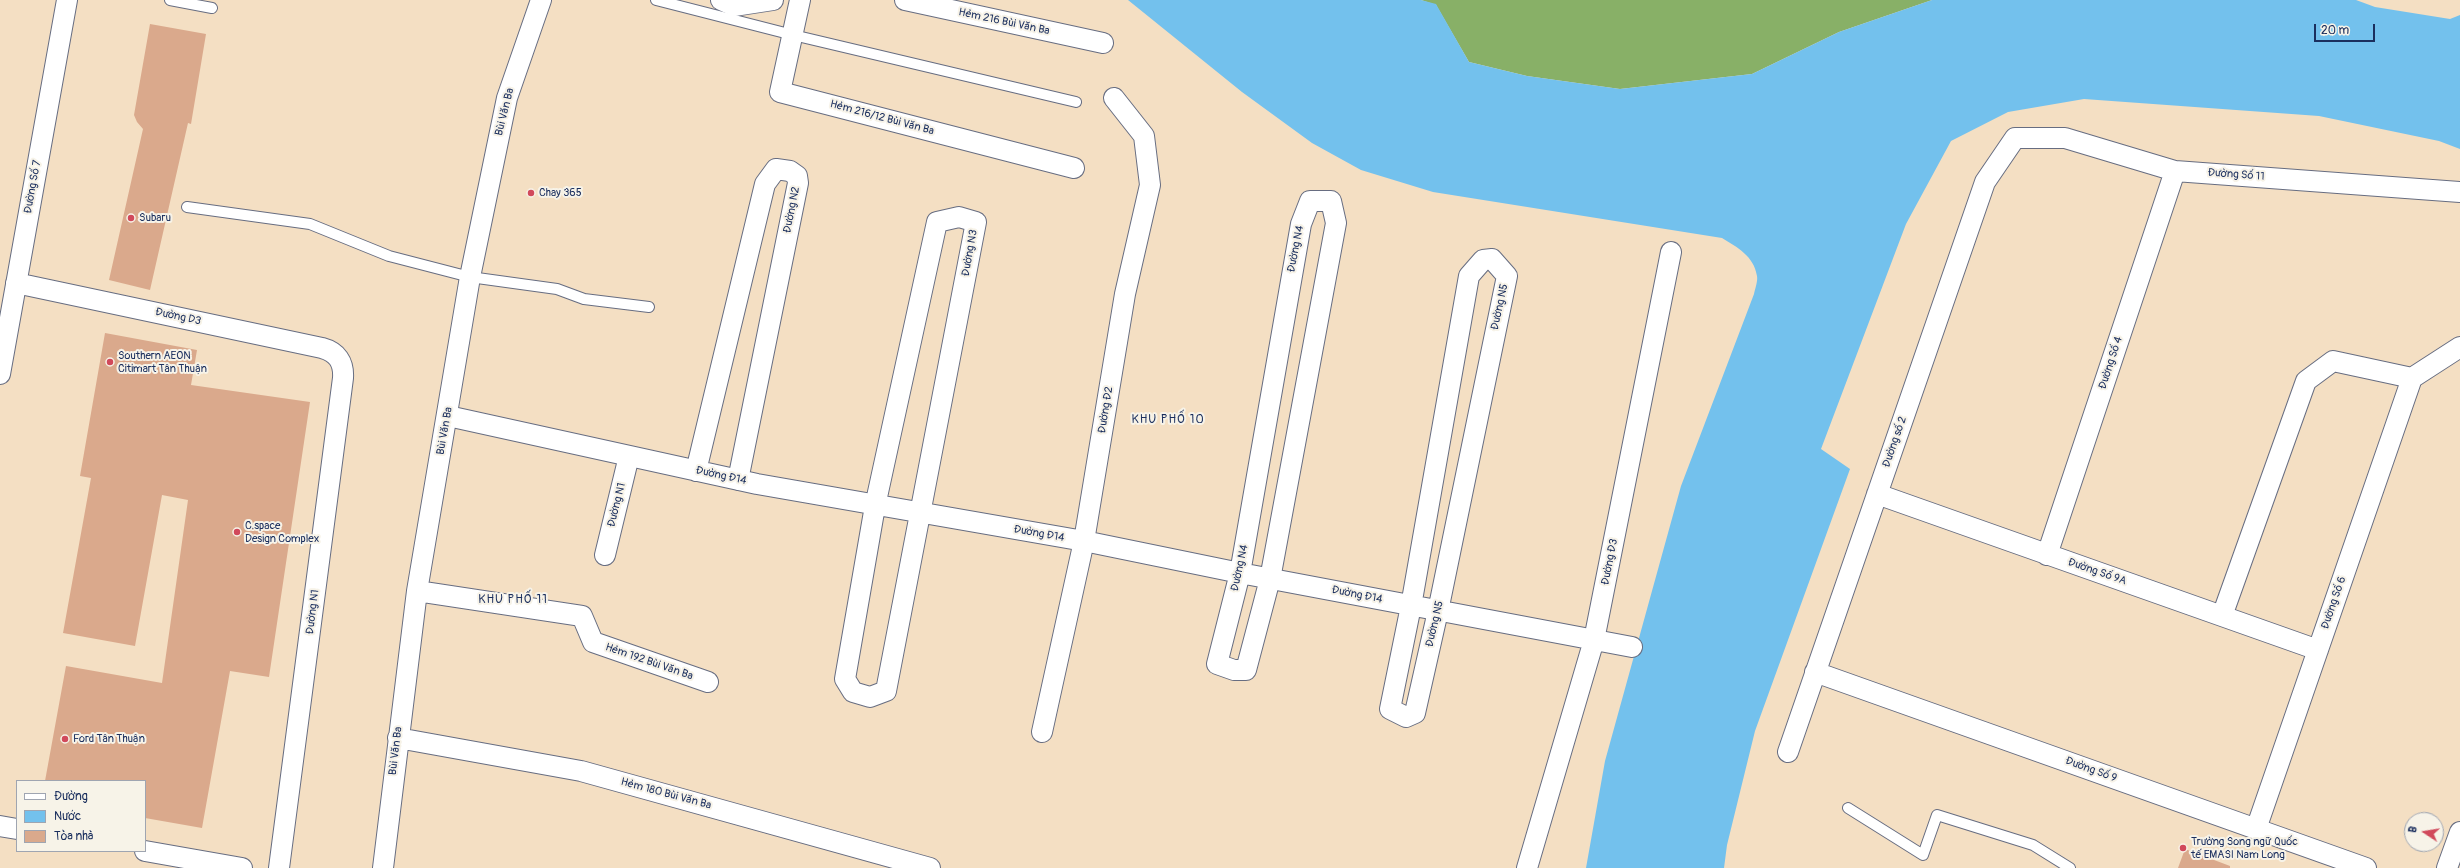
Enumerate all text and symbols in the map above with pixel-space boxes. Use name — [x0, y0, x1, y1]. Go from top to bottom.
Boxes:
street label: Hẻm 216 Bùi Văn Ba — [957, 6, 1051, 38]
scale bar — [2316, 16, 2377, 42]
text: 20 m — [2321, 23, 2349, 38]
street label: Bùi Văn Ba — [493, 87, 517, 137]
street label: Hẻm 216/12 Bùi Văn Ba — [829, 98, 935, 138]
street label: Đường Số 7 — [22, 159, 44, 215]
street label: Đường Số 11 — [2207, 166, 2265, 184]
place label: Chay 365 — [539, 186, 582, 200]
street label: Đường N2 — [781, 186, 803, 234]
marker: Chay 365 — [526, 188, 536, 198]
place label: Subaru — [139, 211, 171, 225]
marker: Subaru — [126, 213, 136, 223]
street label: Đường N4 — [1285, 225, 1307, 273]
street label: Đường N3 — [959, 229, 981, 277]
street label: Đường N5 — [1489, 283, 1511, 331]
street label: Đường D3 — [154, 306, 202, 328]
street label: Đường Số 4 — [2096, 335, 2126, 391]
place label: Southern AEON Citimart Tân Thuận — [118, 349, 207, 375]
marker: Southern AEON Citimart Tân Thuận — [105, 357, 115, 367]
street label: Đường Đ2 — [1096, 386, 1116, 434]
street label: Bùi Văn Ba — [434, 406, 456, 456]
district label: KHU PHỐ 10 — [1131, 413, 1205, 427]
street label: Đường số 2 — [1880, 415, 1910, 469]
street label: Đường Đ14 — [694, 464, 748, 488]
street label: Đường N1 — [605, 481, 629, 529]
place label: C.space Design Complex — [245, 519, 319, 545]
street label: Đường Đ14 — [1012, 523, 1066, 545]
marker: C.space Design Complex — [232, 527, 242, 537]
street label: Đường Đ3 — [1599, 538, 1621, 586]
street label: Đường N4 — [1229, 544, 1251, 592]
street label: Đường Số 9A — [2066, 556, 2128, 588]
street label: Đường Số 6 — [2319, 575, 2349, 631]
street label: Đường Đ14 — [1330, 584, 1384, 606]
street label: Đường N1 — [304, 589, 322, 635]
district label: KHU PHỐ 11 — [478, 593, 548, 607]
street label: Đường N5 — [1423, 600, 1447, 648]
street label: Hẻm 192 Bùi Văn Ba — [603, 641, 695, 683]
street label: Bùi Văn Ba — [386, 726, 406, 776]
place label: Ford Tân Thuận — [73, 732, 145, 746]
marker: Ford Tân Thuận — [60, 734, 70, 744]
street label: Đường Số 9 — [2063, 755, 2119, 785]
street label: Hẻm 180 Bùi Văn Ba — [619, 776, 713, 812]
legend — [16, 780, 146, 852]
text: Đường — [54, 789, 88, 804]
text: Nước — [54, 809, 81, 824]
north arrow — [2404, 812, 2444, 852]
text: B — [2406, 825, 2420, 834]
text: Tòa nhà — [54, 829, 93, 844]
place label: Trường Song ngữ Quốc tế EMASI Nam Long — [2191, 835, 2298, 861]
marker: Trường Song ngữ Quốc tế EMASI Nam Long — [2178, 843, 2188, 853]

